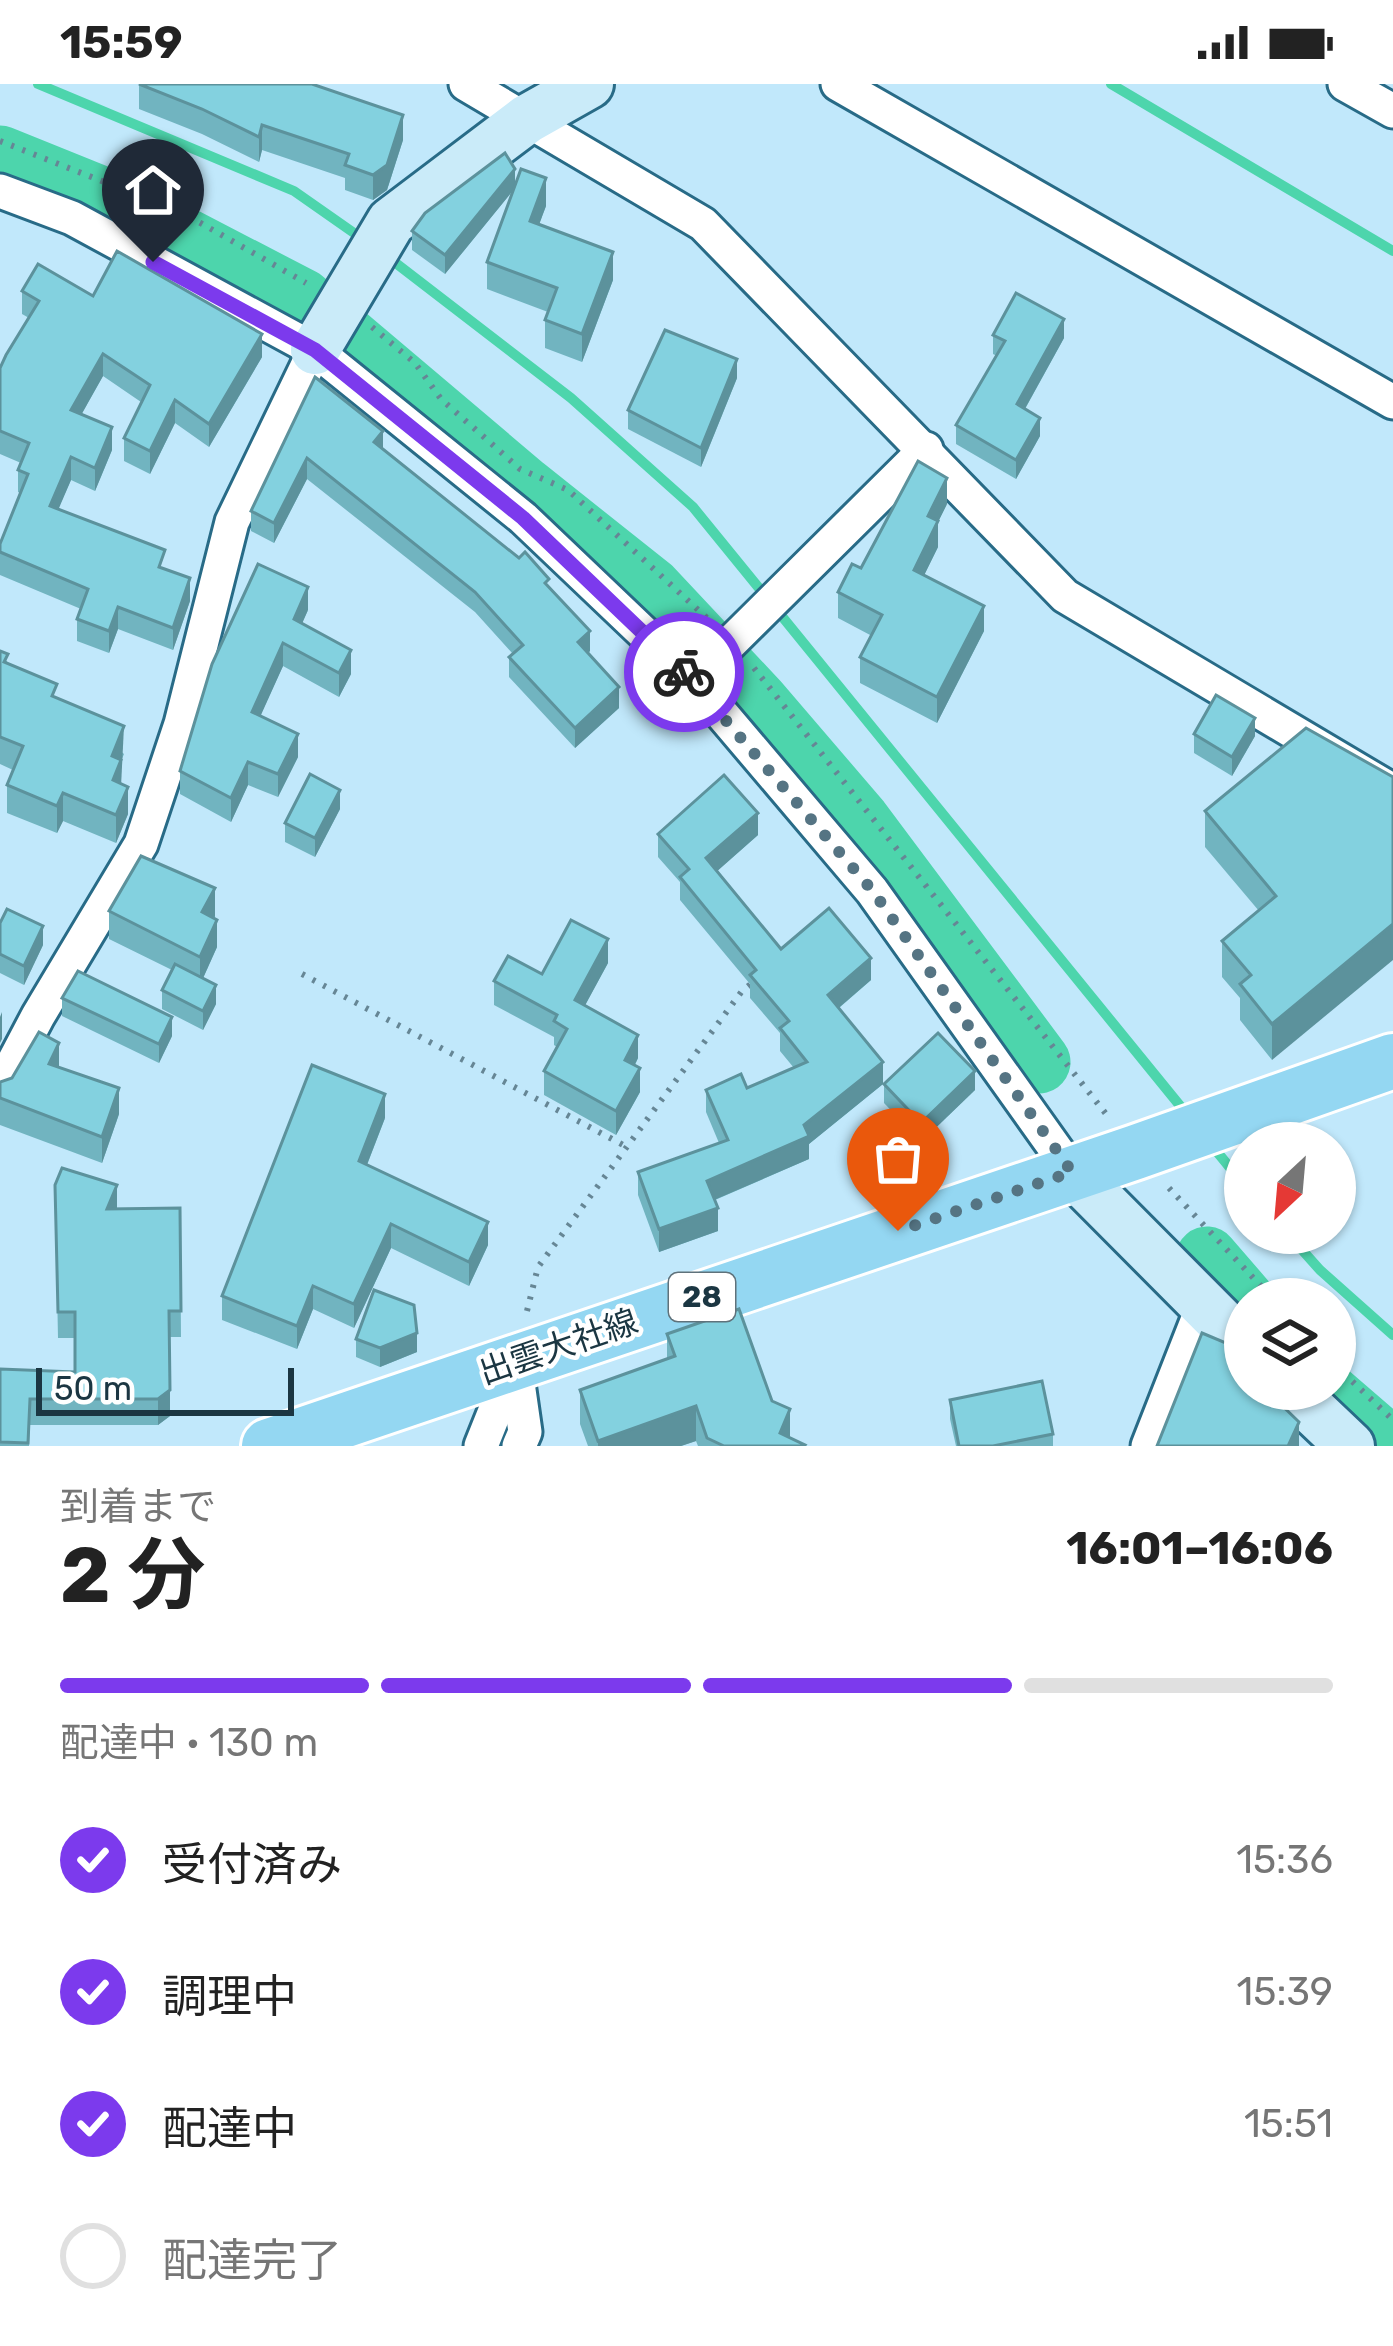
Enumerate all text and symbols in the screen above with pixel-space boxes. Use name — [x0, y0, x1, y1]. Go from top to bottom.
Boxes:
text: 15:59 — [60, 16, 183, 69]
pin — [102, 139, 204, 262]
icon: home — [120, 157, 186, 223]
courier — [624, 612, 744, 732]
icon: bike — [651, 639, 717, 705]
pin — [847, 1108, 949, 1231]
north arrow — [1224, 1122, 1356, 1254]
map controls — [1224, 1122, 1356, 1410]
icon: bag — [865, 1126, 931, 1192]
road number: 28 — [669, 1273, 735, 1321]
button: layers — [1224, 1278, 1356, 1410]
street label: 出雲大社線 — [474, 1301, 643, 1392]
scale bar — [36, 1362, 294, 1415]
text: 50 m — [54, 1369, 132, 1408]
text: 到着まで — [60, 1484, 216, 1530]
text: 16:01–16:06 — [1066, 1522, 1333, 1575]
text: 2 分 — [60, 1529, 205, 1622]
text: 配達中 · 130 m — [60, 1720, 318, 1766]
icon: check — [60, 1827, 126, 1893]
text: 15:36 — [1236, 1837, 1333, 1883]
text: 受付済み — [162, 1838, 342, 1891]
icon: check — [60, 1959, 126, 2025]
text: 15:39 — [1237, 1969, 1333, 2015]
text: 調理中 — [162, 1970, 297, 2023]
icon: check — [60, 2091, 126, 2157]
text: 15:51 — [1244, 2101, 1333, 2147]
text: 配達中 — [162, 2102, 297, 2155]
text: 配達完了 — [162, 2234, 342, 2287]

